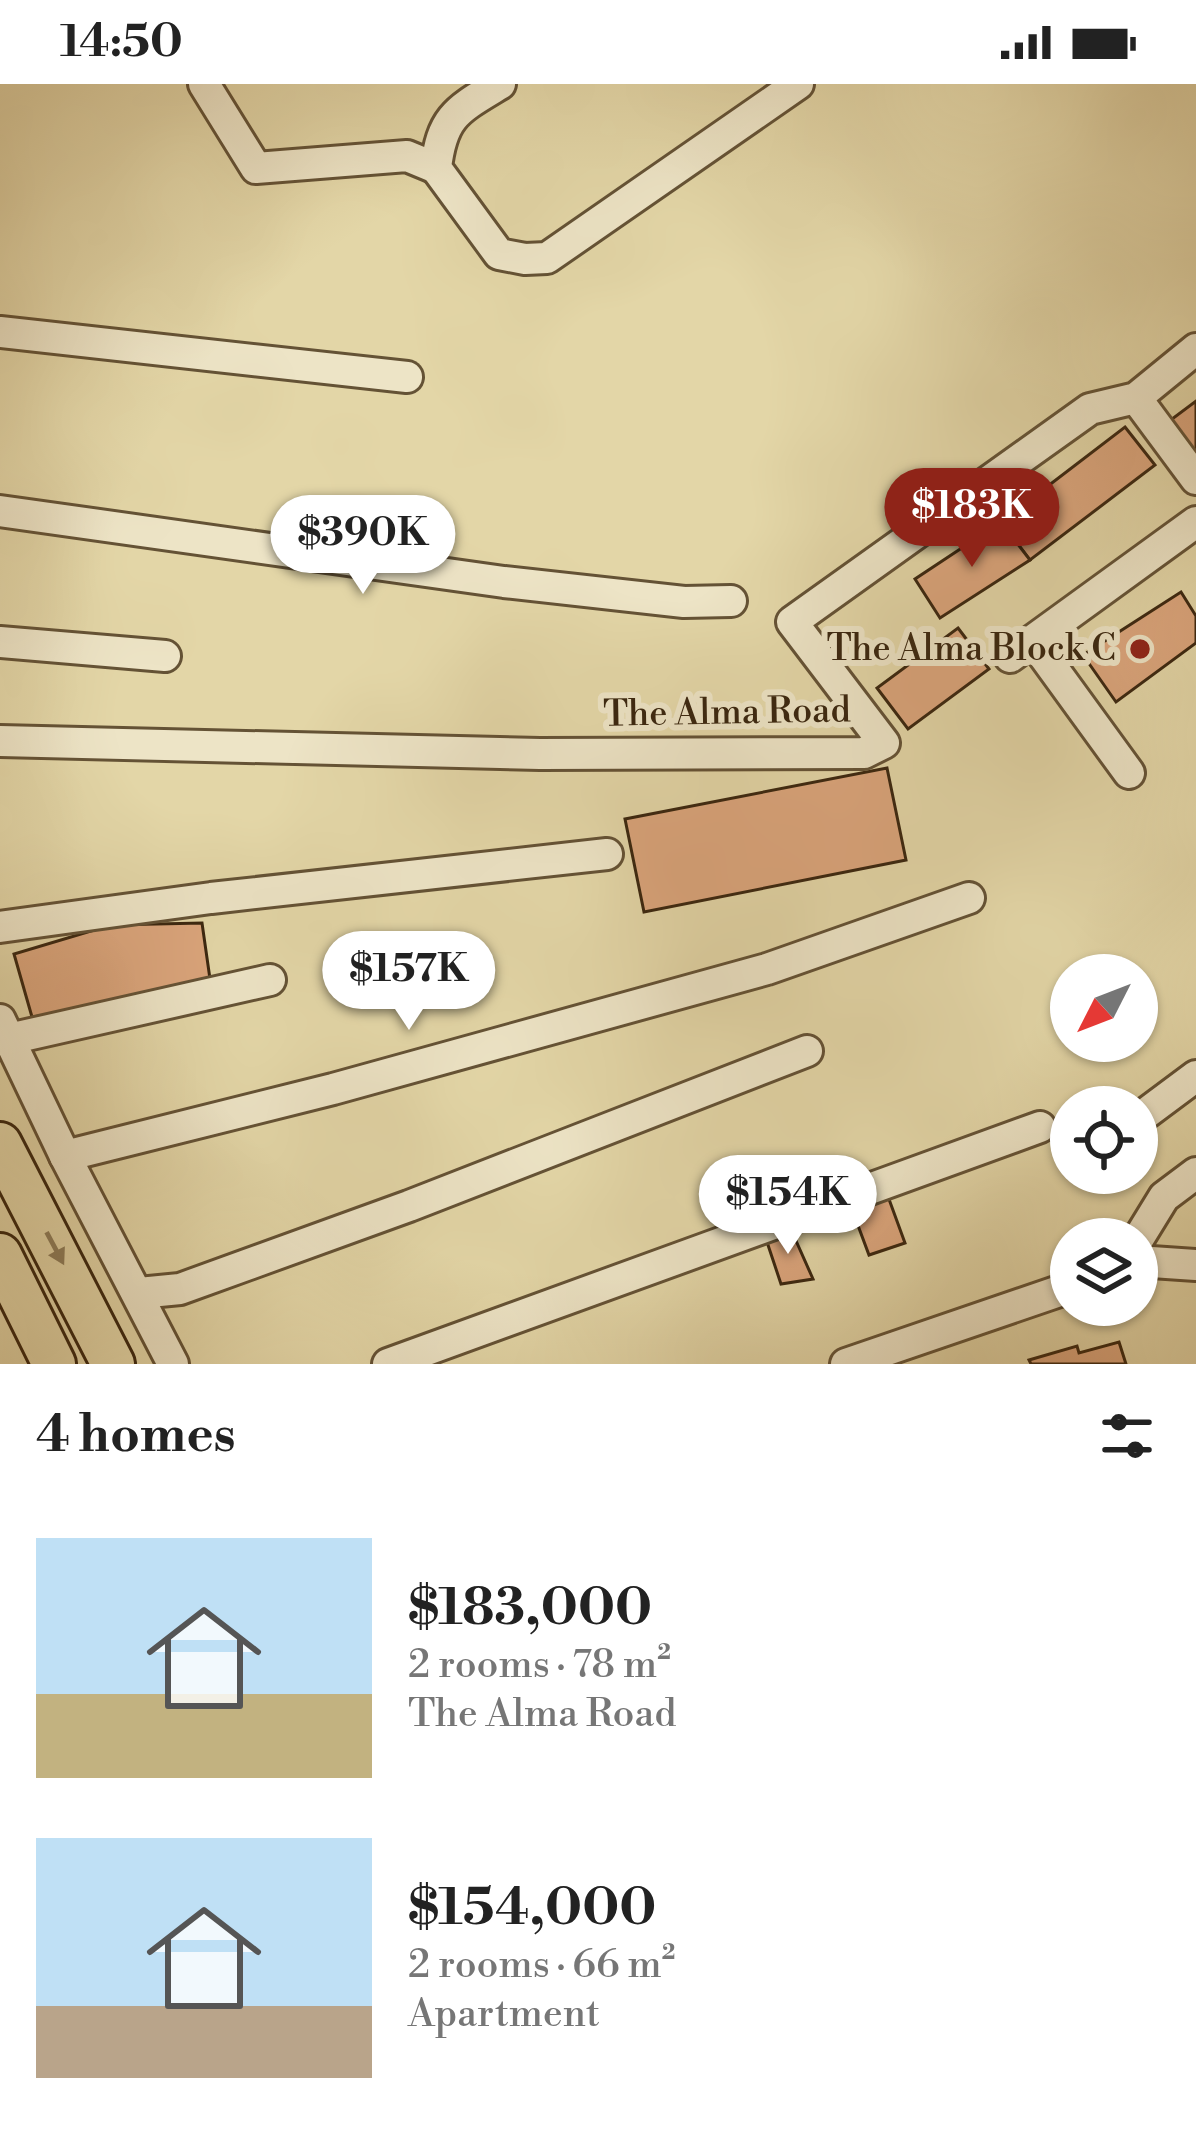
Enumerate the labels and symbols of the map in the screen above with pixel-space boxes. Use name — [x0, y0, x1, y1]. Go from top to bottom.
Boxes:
pin: $183K — [888, 468, 1056, 570]
pin: $390K — [279, 495, 447, 597]
place label: The Alma Block C — [826, 627, 1116, 672]
marker: The Alma Block C — [1127, 636, 1153, 662]
street label: The Alma Road — [603, 688, 852, 738]
pin: $157K — [325, 931, 493, 1033]
north arrow — [1050, 954, 1158, 1062]
pin: $154K — [704, 1155, 872, 1257]
one-way arrow — [44, 1230, 64, 1265]

